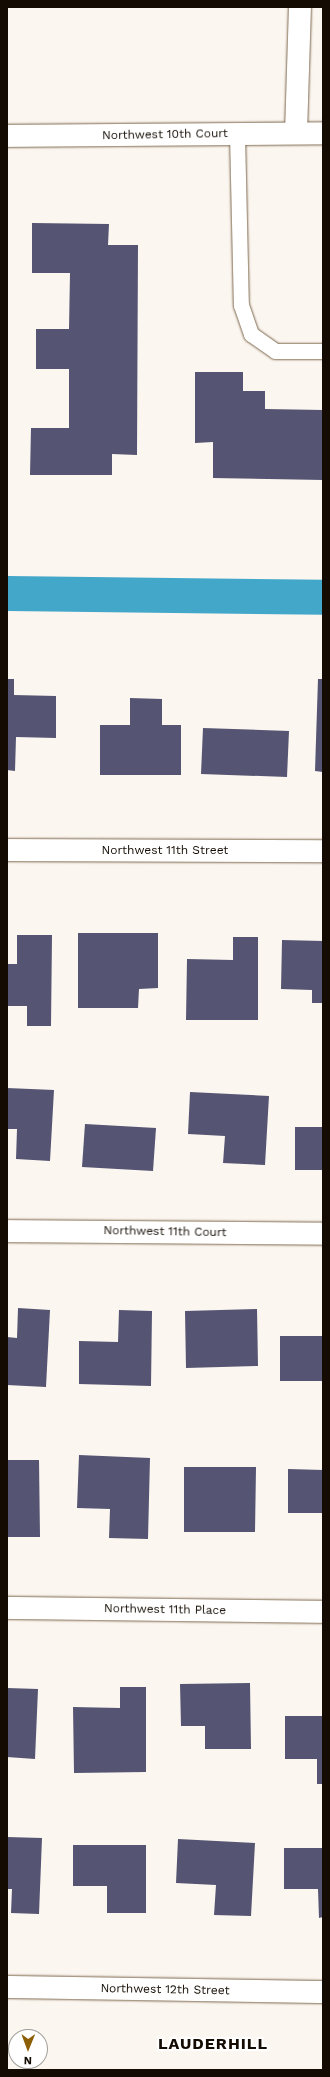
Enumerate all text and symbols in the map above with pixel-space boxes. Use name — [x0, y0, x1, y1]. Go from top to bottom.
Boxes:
street label: Northwest 10th Court — [102, 127, 228, 143]
street label: Northwest 11th Street — [101, 844, 229, 858]
street label: Northwest 11th Court — [103, 1224, 227, 1240]
street label: Northwest 11th Place — [104, 1602, 226, 1618]
street label: Northwest 12th Street — [100, 1982, 230, 1998]
north arrow — [8, 2029, 48, 2069]
district label: LAUDERHILL — [158, 2034, 268, 2054]
text: N — [24, 2054, 32, 2067]

